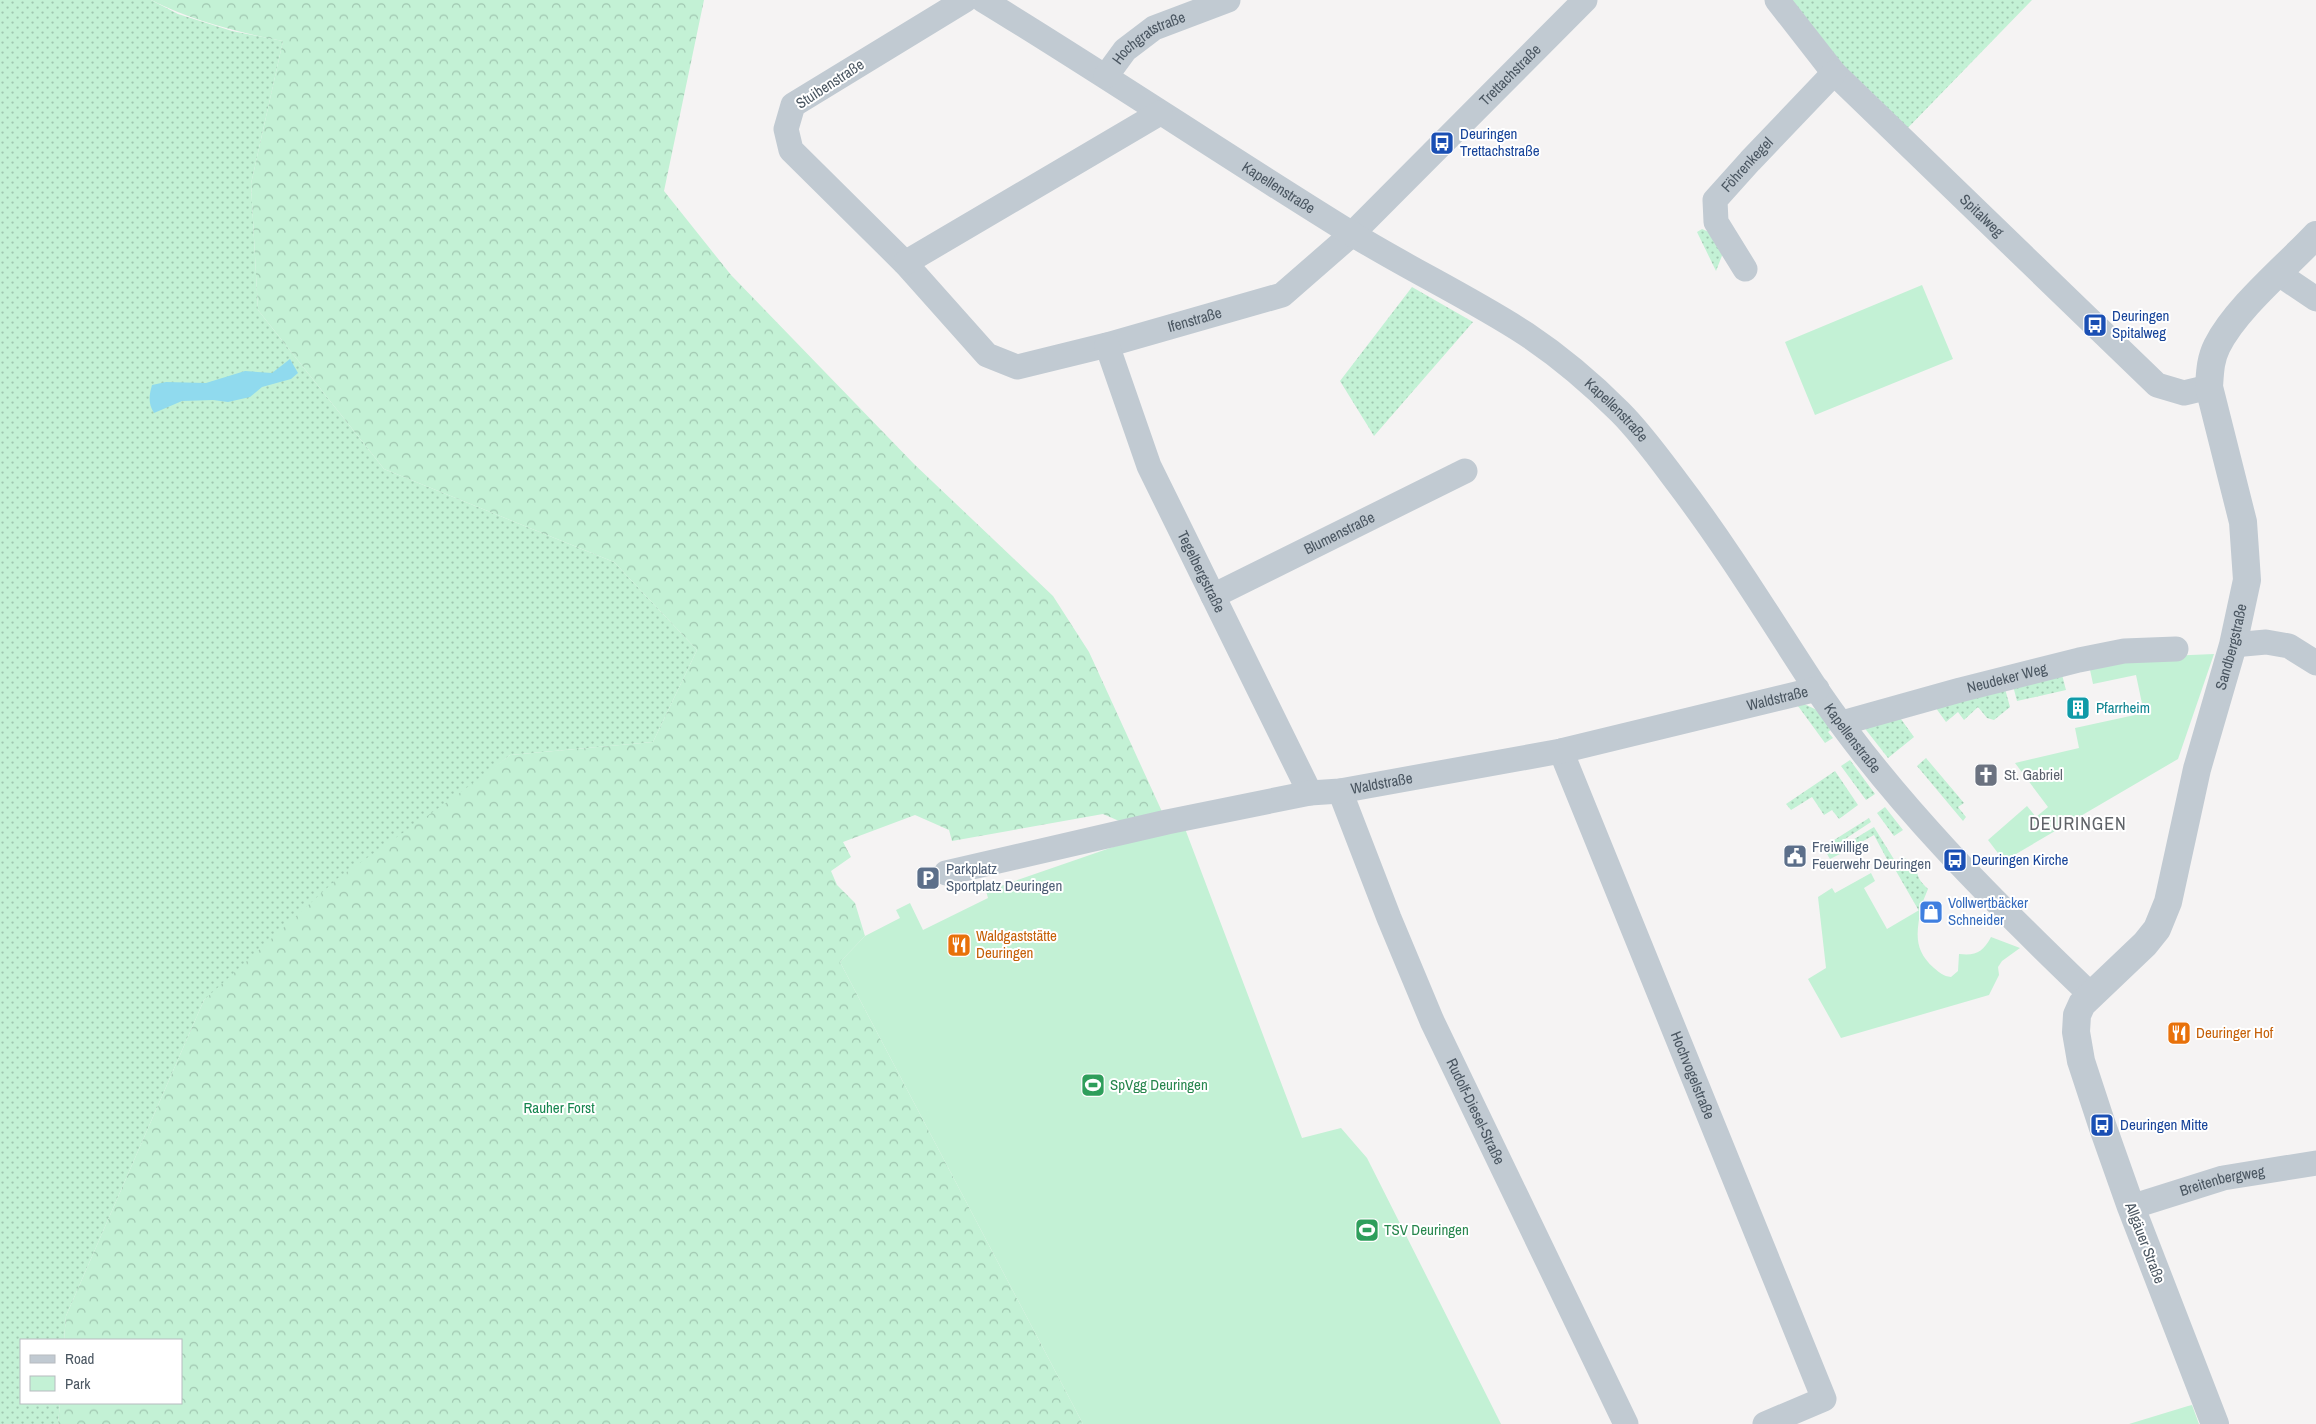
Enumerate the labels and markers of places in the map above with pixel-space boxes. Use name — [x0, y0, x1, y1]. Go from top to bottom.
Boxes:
place label: Deuringen Trettachstraße — [1460, 123, 1540, 161]
bus stop icon: Deuringen Trettachstraße — [1429, 130, 1455, 156]
place label: Deuringen Spitalweg — [2112, 305, 2169, 343]
bus stop icon: Deuringen Spitalweg — [2082, 312, 2108, 338]
building icon: Pfarrheim — [2065, 695, 2091, 721]
place label: Pfarrheim — [2096, 697, 2150, 718]
church icon: St. Gabriel — [1973, 762, 1999, 788]
place label: St. Gabriel — [2004, 764, 2063, 785]
place label: Freiwillige Feuerwehr Deuringen — [1812, 836, 1931, 874]
public building icon: Freiwillige Feuerwehr Deuringen — [1782, 843, 1808, 869]
bus stop icon: Deuringen Kirche — [1942, 847, 1968, 873]
place label: Deuringen Kirche — [1972, 849, 2069, 870]
place label: Parkplatz Sportplatz Deuringen — [946, 858, 1062, 896]
parking icon: Parkplatz Sportplatz Deuringen — [915, 865, 941, 891]
place label: Vollwertbäcker Schneider — [1948, 892, 2028, 930]
shop icon: Vollwertbäcker Schneider — [1918, 899, 1944, 925]
place label: Waldgaststätte Deuringen — [976, 925, 1057, 963]
restaurant icon: Waldgaststätte Deuringen — [946, 932, 972, 958]
restaurant icon: Deuringer Hof — [2166, 1020, 2192, 1046]
place label: Deuringer Hof — [2196, 1022, 2274, 1043]
sports icon: SpVgg Deuringen — [1080, 1072, 1106, 1098]
place label: SpVgg Deuringen — [1110, 1074, 1208, 1095]
bus stop icon: Deuringen Mitte — [2089, 1112, 2115, 1138]
place label: Deuringen Mitte — [2120, 1114, 2208, 1135]
sports icon: TSV Deuringen — [1354, 1217, 1380, 1243]
place label: TSV Deuringen — [1384, 1219, 1469, 1240]

